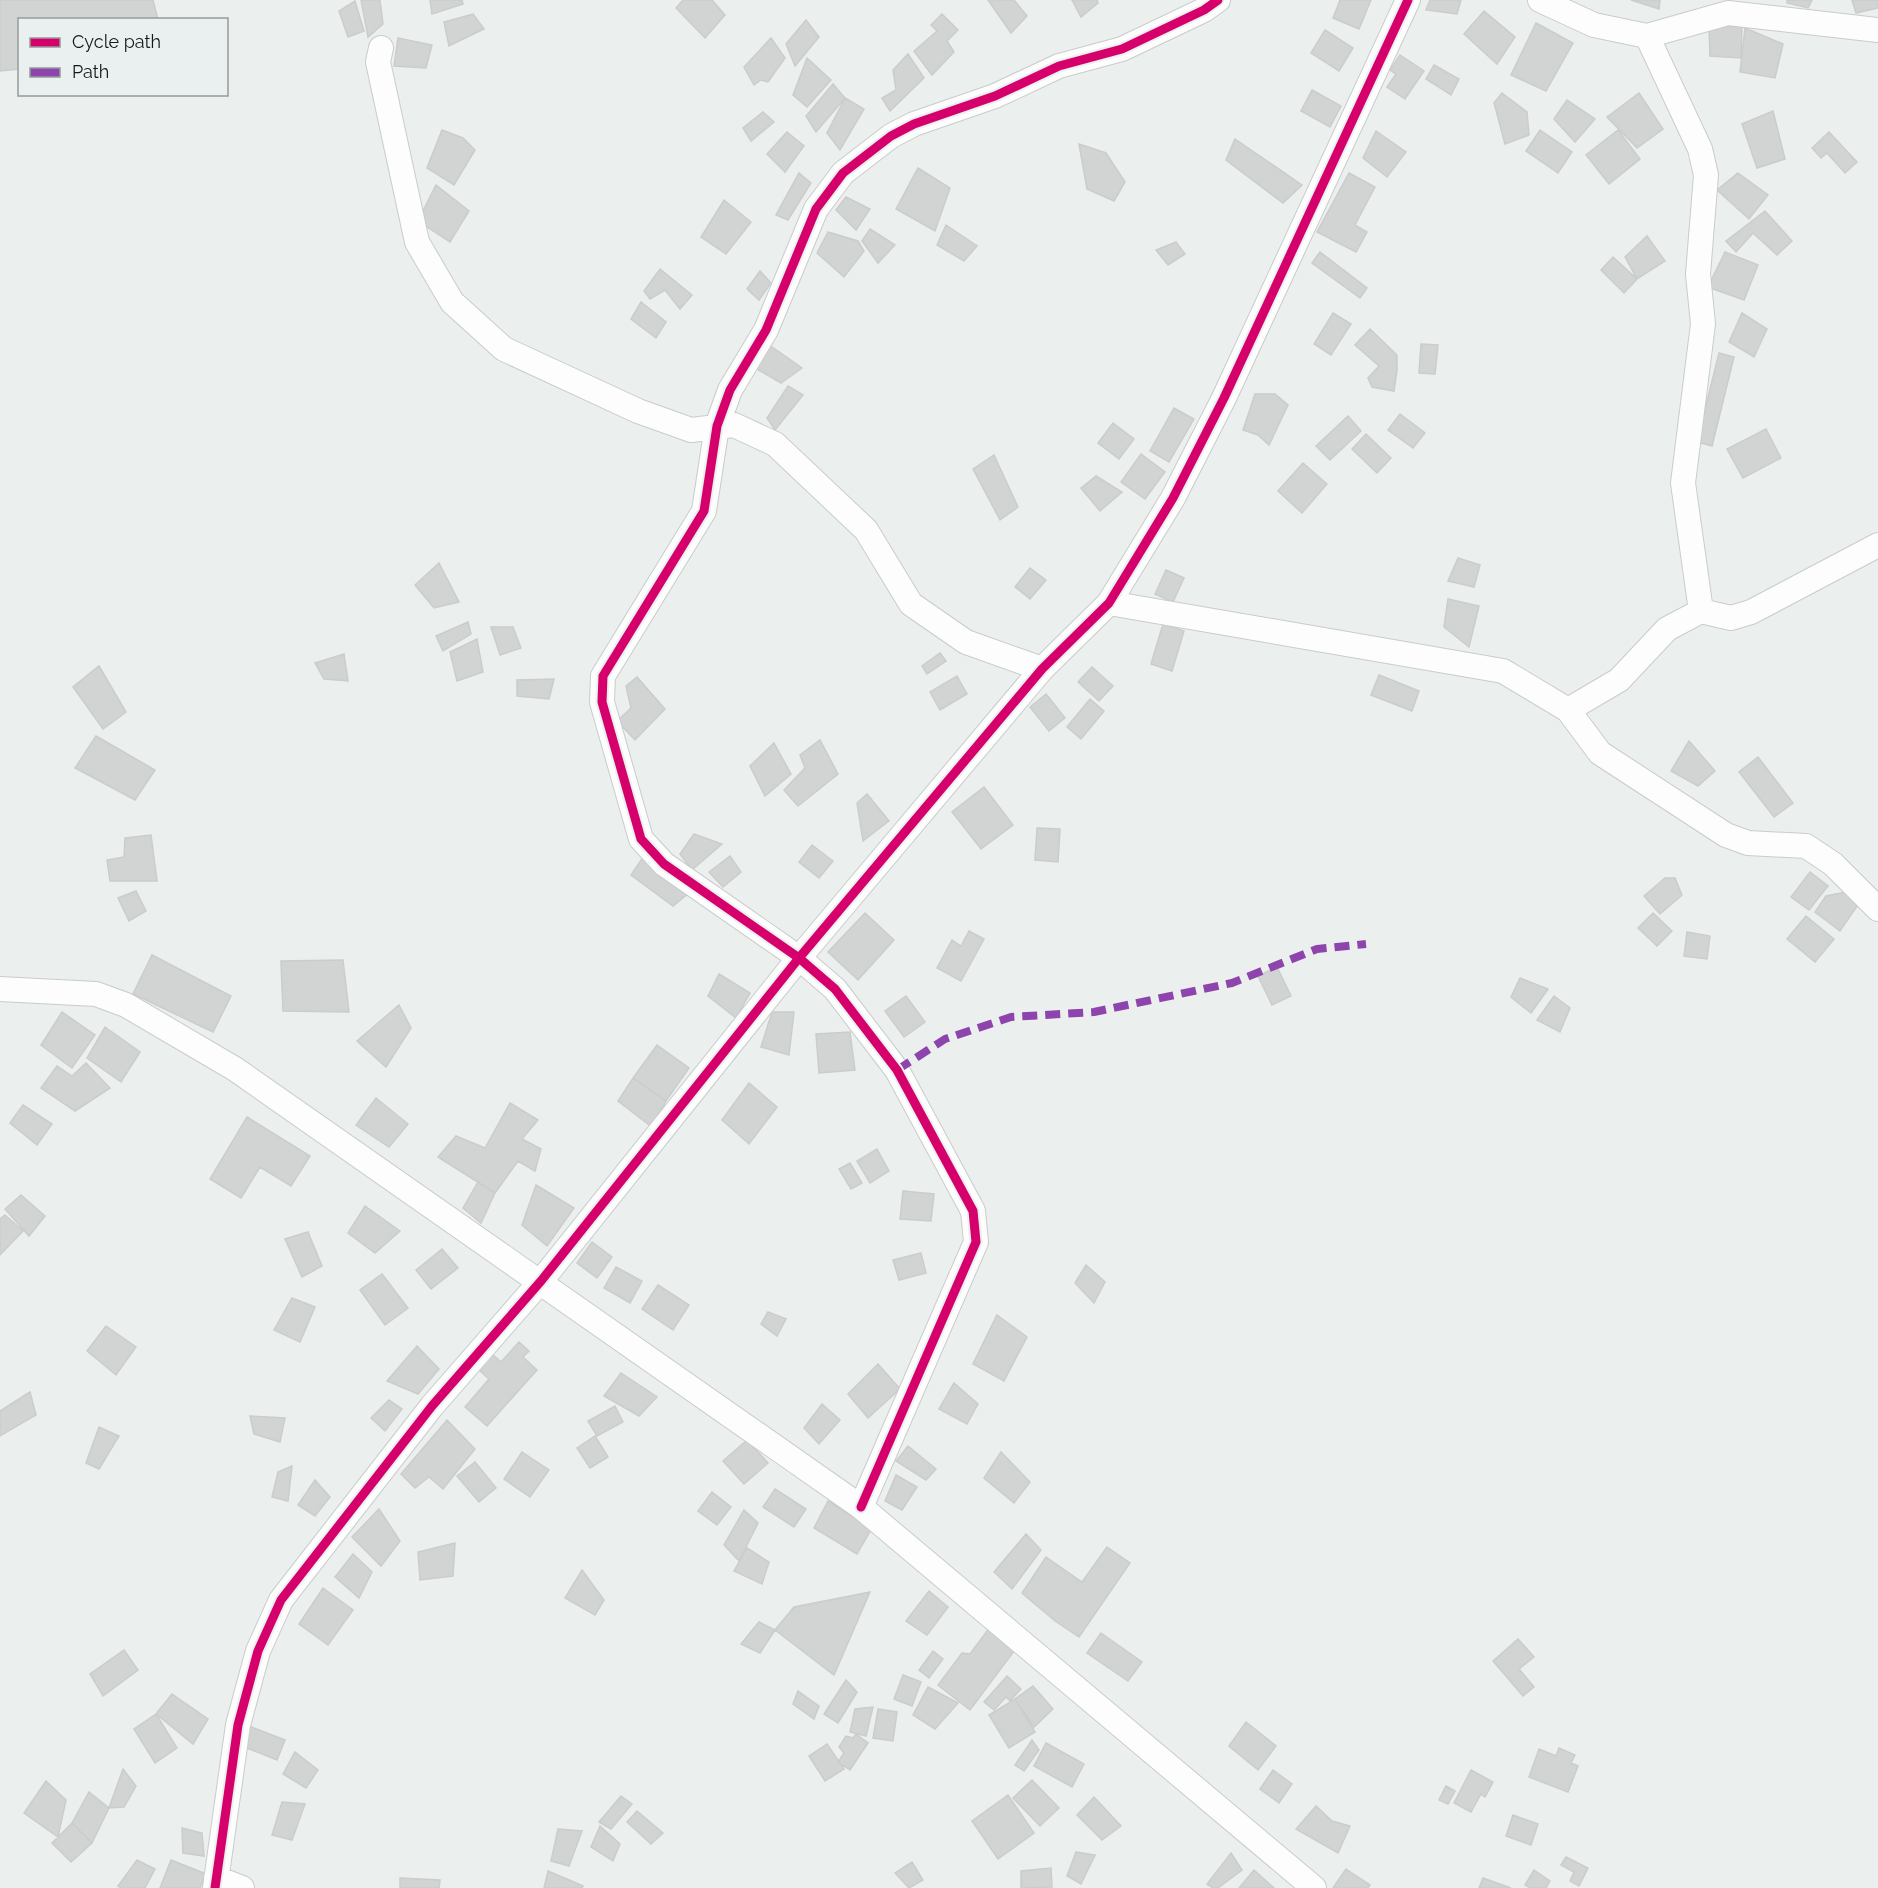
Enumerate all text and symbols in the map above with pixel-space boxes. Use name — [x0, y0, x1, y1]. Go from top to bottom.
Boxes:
legend — [18, 18, 228, 96]
text: Cycle path — [72, 31, 161, 52]
text: Path — [72, 61, 109, 82]

